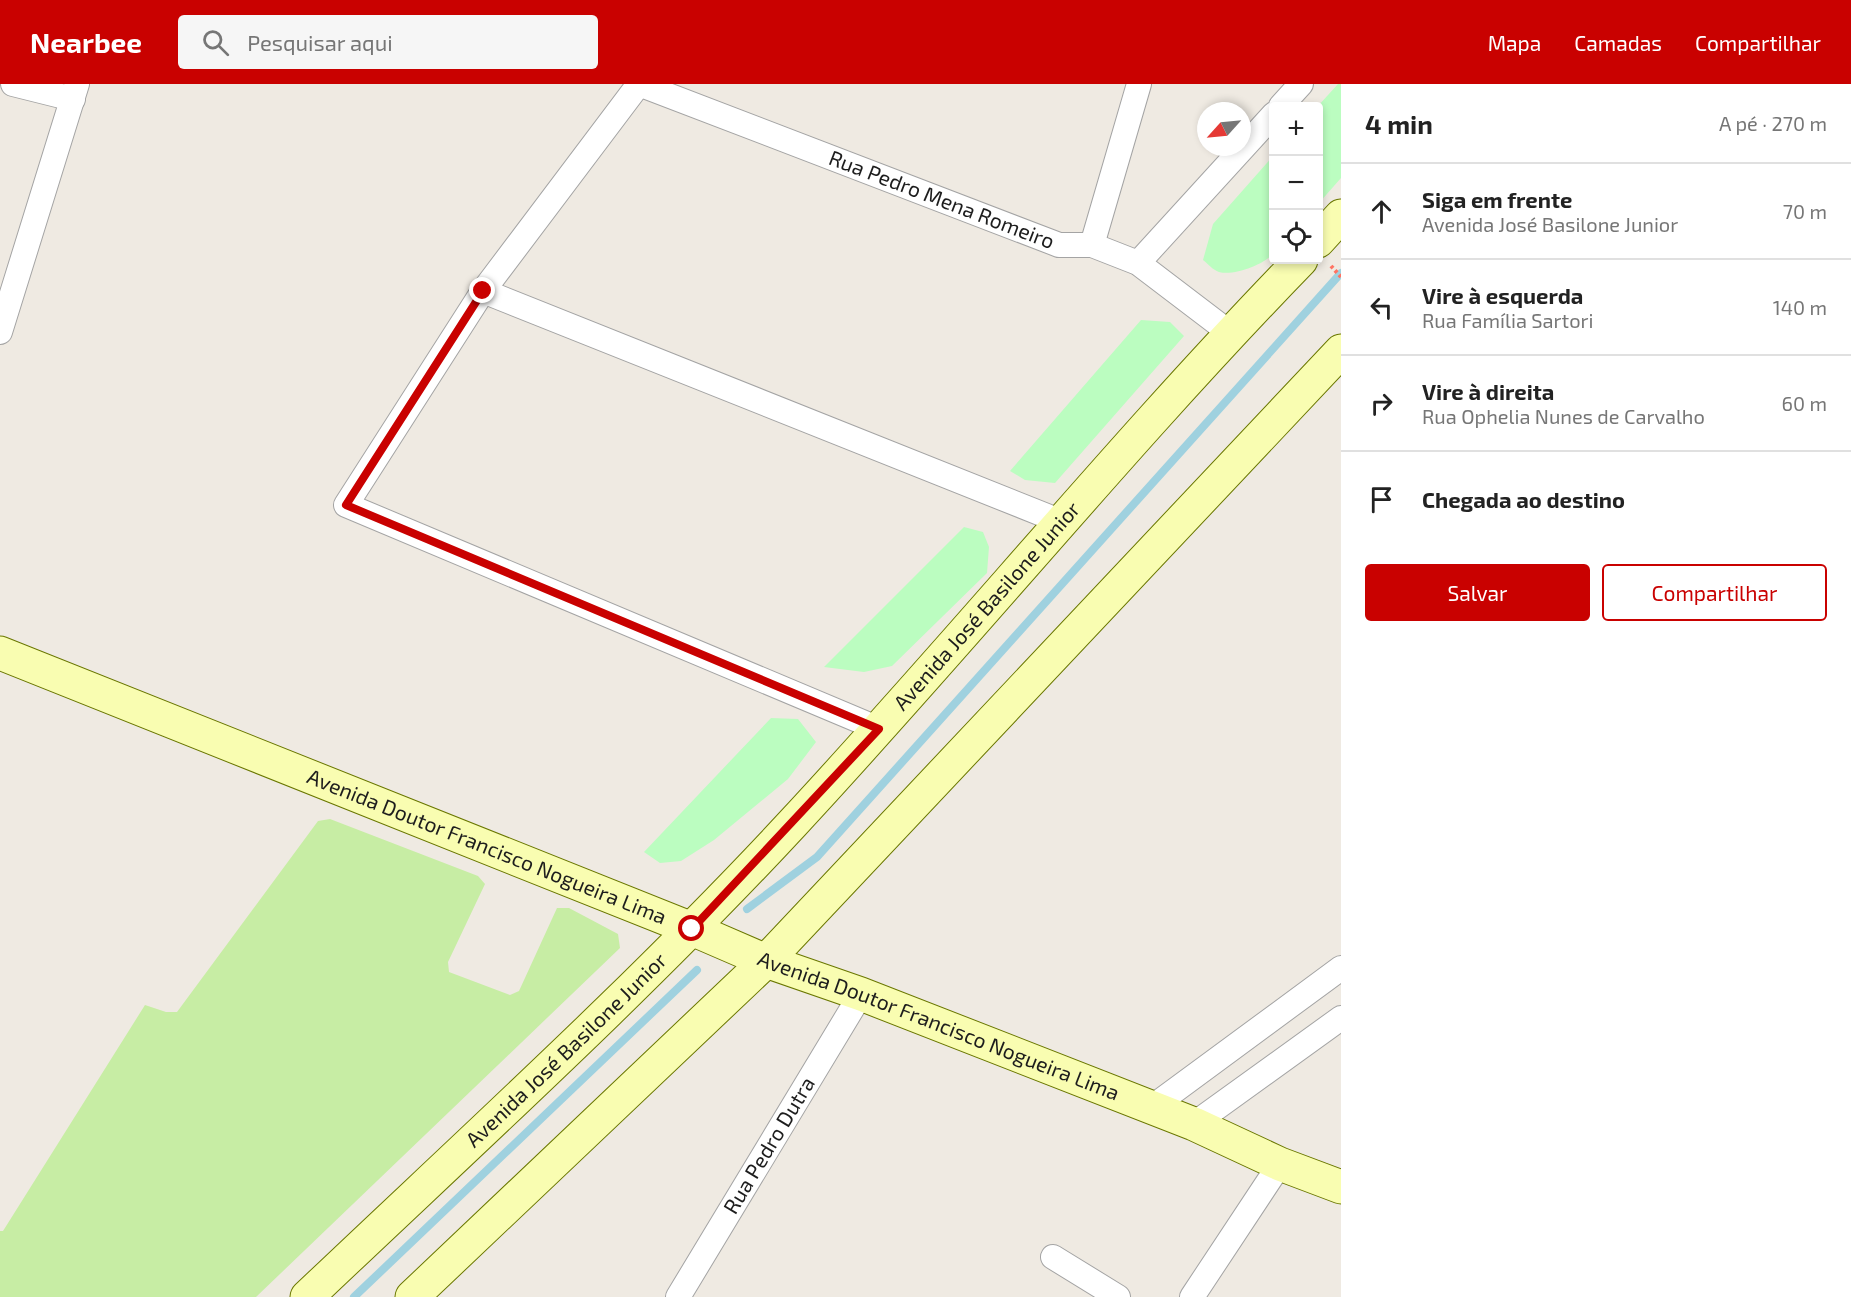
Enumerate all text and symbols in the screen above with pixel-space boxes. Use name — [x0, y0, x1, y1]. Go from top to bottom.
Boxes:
search box — [178, 15, 598, 69]
text: Nearbee — [30, 25, 142, 59]
icon: search — [199, 26, 232, 59]
text: Pesquisar aqui — [247, 29, 393, 55]
text: Mapa — [1488, 30, 1541, 55]
text: Camadas — [1574, 30, 1662, 55]
text: Compartilhar — [1695, 30, 1821, 55]
north arrow — [1197, 102, 1251, 156]
map controls — [1269, 102, 1323, 264]
button: + — [1269, 102, 1323, 156]
text: 4 min — [1365, 108, 1433, 139]
text: A pé · 270 m — [1719, 111, 1827, 135]
street label: Rua Pedro Mena Romeiro — [826, 144, 1058, 253]
button: − — [1269, 156, 1323, 210]
text: Siga em frente — [1422, 186, 1572, 212]
icon: ahead — [1365, 195, 1398, 228]
text: 70 m — [1783, 199, 1827, 223]
button: locate — [1269, 210, 1323, 264]
text: Avenida José Basilone Junior — [1422, 212, 1678, 236]
route end — [469, 277, 495, 303]
text: Vire à esquerda — [1422, 282, 1583, 308]
icon: left — [1365, 291, 1398, 324]
text: 140 m — [1773, 295, 1827, 319]
text: Rua Família Sartori — [1422, 308, 1594, 332]
text: Vire à direita — [1422, 378, 1554, 404]
icon: right — [1365, 387, 1398, 420]
text: 60 m — [1782, 391, 1827, 415]
text: Rua Ophelia Nunes de Carvalho — [1422, 404, 1705, 428]
icon: arrive — [1365, 483, 1398, 516]
text: Chegada ao destino — [1422, 486, 1625, 512]
street label: Avenida José Basilone Junior — [888, 496, 1085, 715]
button: Salvar — [1365, 564, 1590, 621]
button: Compartilhar — [1602, 564, 1827, 621]
street label: Avenida Doutor Francisco Nogueira Lima — [304, 763, 671, 929]
route start — [678, 915, 704, 941]
street label: Avenida Doutor Francisco Nogueira Lima — [754, 945, 1123, 1105]
street label: Avenida José Basilone Junior — [460, 947, 672, 1152]
street label: Rua Pedro Dutra — [717, 1072, 819, 1218]

